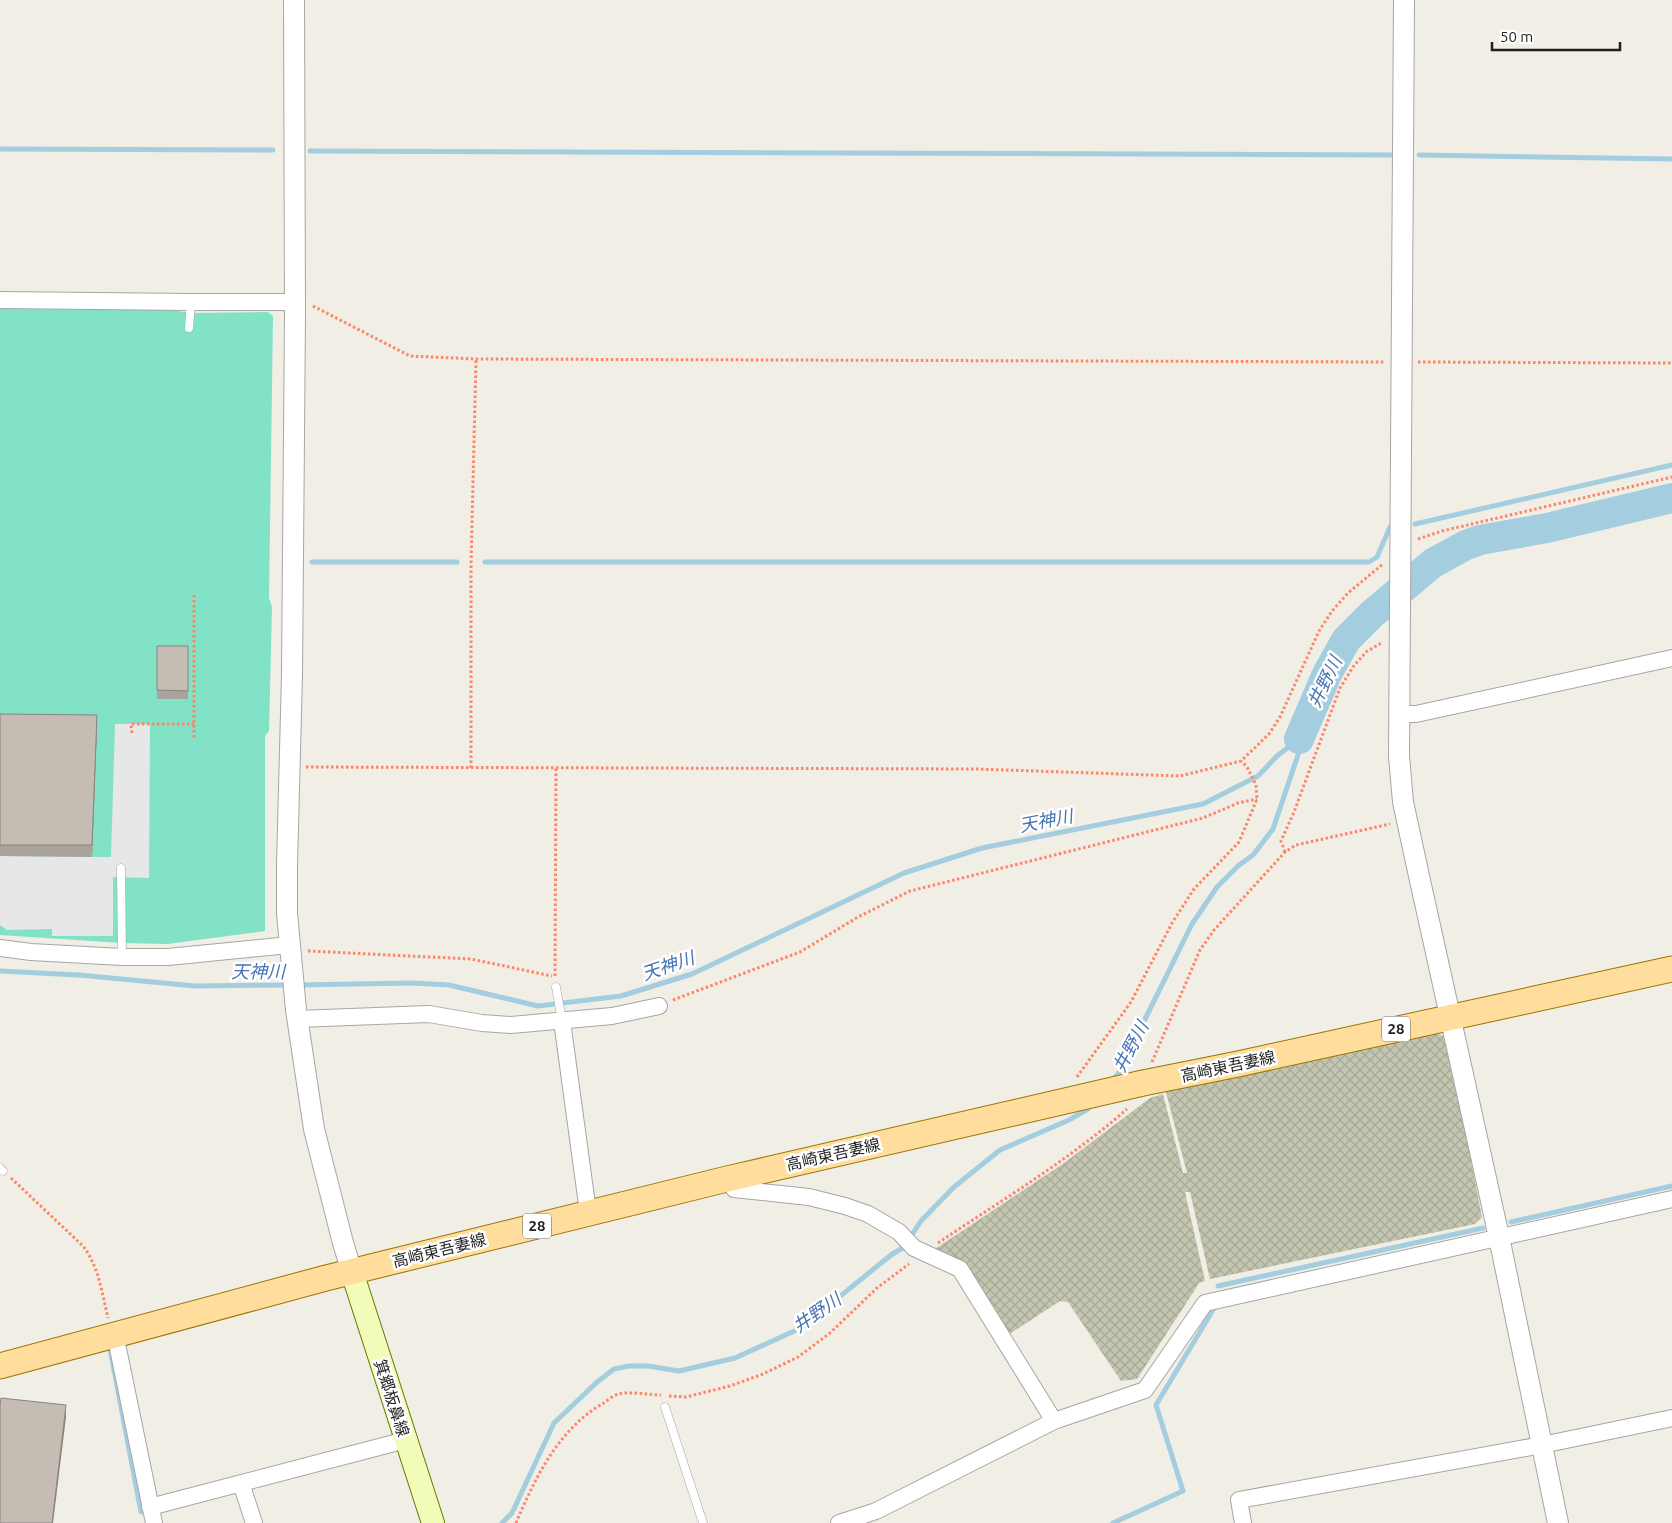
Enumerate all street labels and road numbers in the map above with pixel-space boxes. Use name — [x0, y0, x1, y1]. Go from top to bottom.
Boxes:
road number: 28 — [1382, 1016, 1410, 1042]
street label: 高崎東吾妻線 — [1179, 1047, 1277, 1085]
street label: 高崎東吾妻線 — [784, 1134, 882, 1174]
road number: 28 — [523, 1214, 551, 1238]
street label: 高崎東吾妻線 — [390, 1230, 488, 1270]
street label: 箕郷板鼻線 — [371, 1357, 413, 1439]

